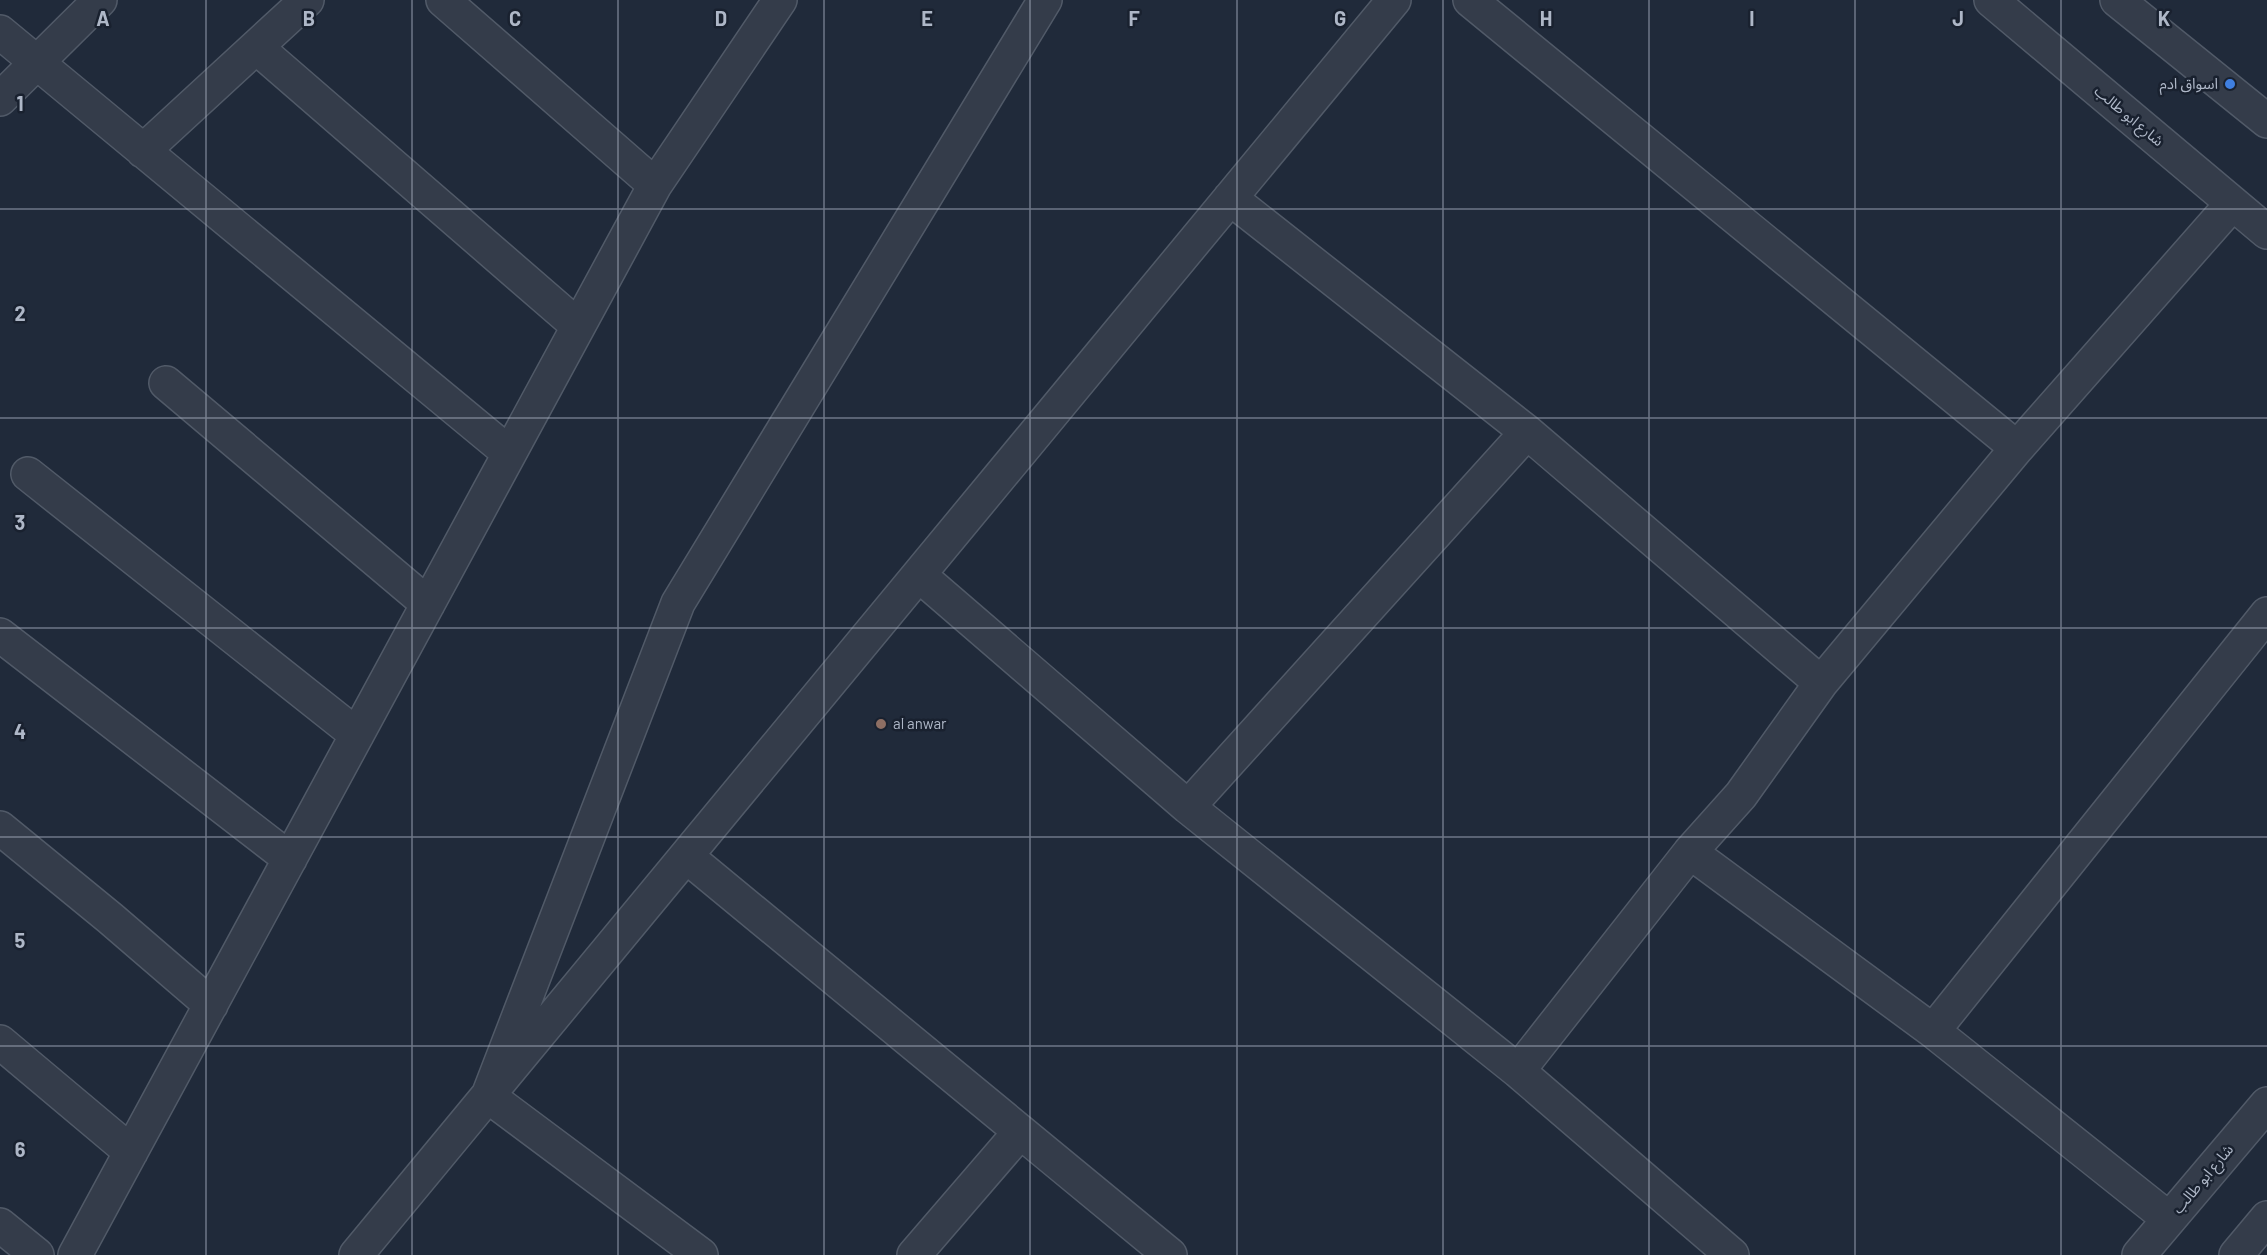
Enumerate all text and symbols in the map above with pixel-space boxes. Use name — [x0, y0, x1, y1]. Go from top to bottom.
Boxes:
text: A — [96, 6, 110, 30]
text: B — [303, 6, 315, 30]
text: C — [509, 6, 521, 30]
text: D — [715, 6, 727, 30]
text: E — [921, 6, 933, 30]
text: F — [1128, 6, 1140, 30]
text: G — [1334, 6, 1346, 30]
text: H — [1540, 6, 1552, 30]
text: I — [1749, 6, 1755, 30]
text: J — [1952, 6, 1964, 30]
text: K — [2158, 6, 2171, 30]
place label: اسواق ادم — [2159, 74, 2218, 95]
marker: اسواق ادم — [2223, 77, 2237, 91]
street label: شارع ابو طالب — [2089, 81, 2168, 153]
text: 1 — [16, 91, 24, 115]
text: 2 — [14, 301, 26, 325]
text: 3 — [15, 510, 25, 534]
place label: al anwar — [893, 714, 947, 732]
marker: al anwar — [874, 717, 888, 731]
text: 4 — [14, 719, 26, 743]
text: 5 — [15, 928, 26, 952]
text: 6 — [15, 1137, 26, 1161]
street label: شارع ابو طالب — [2168, 1140, 2240, 1219]

